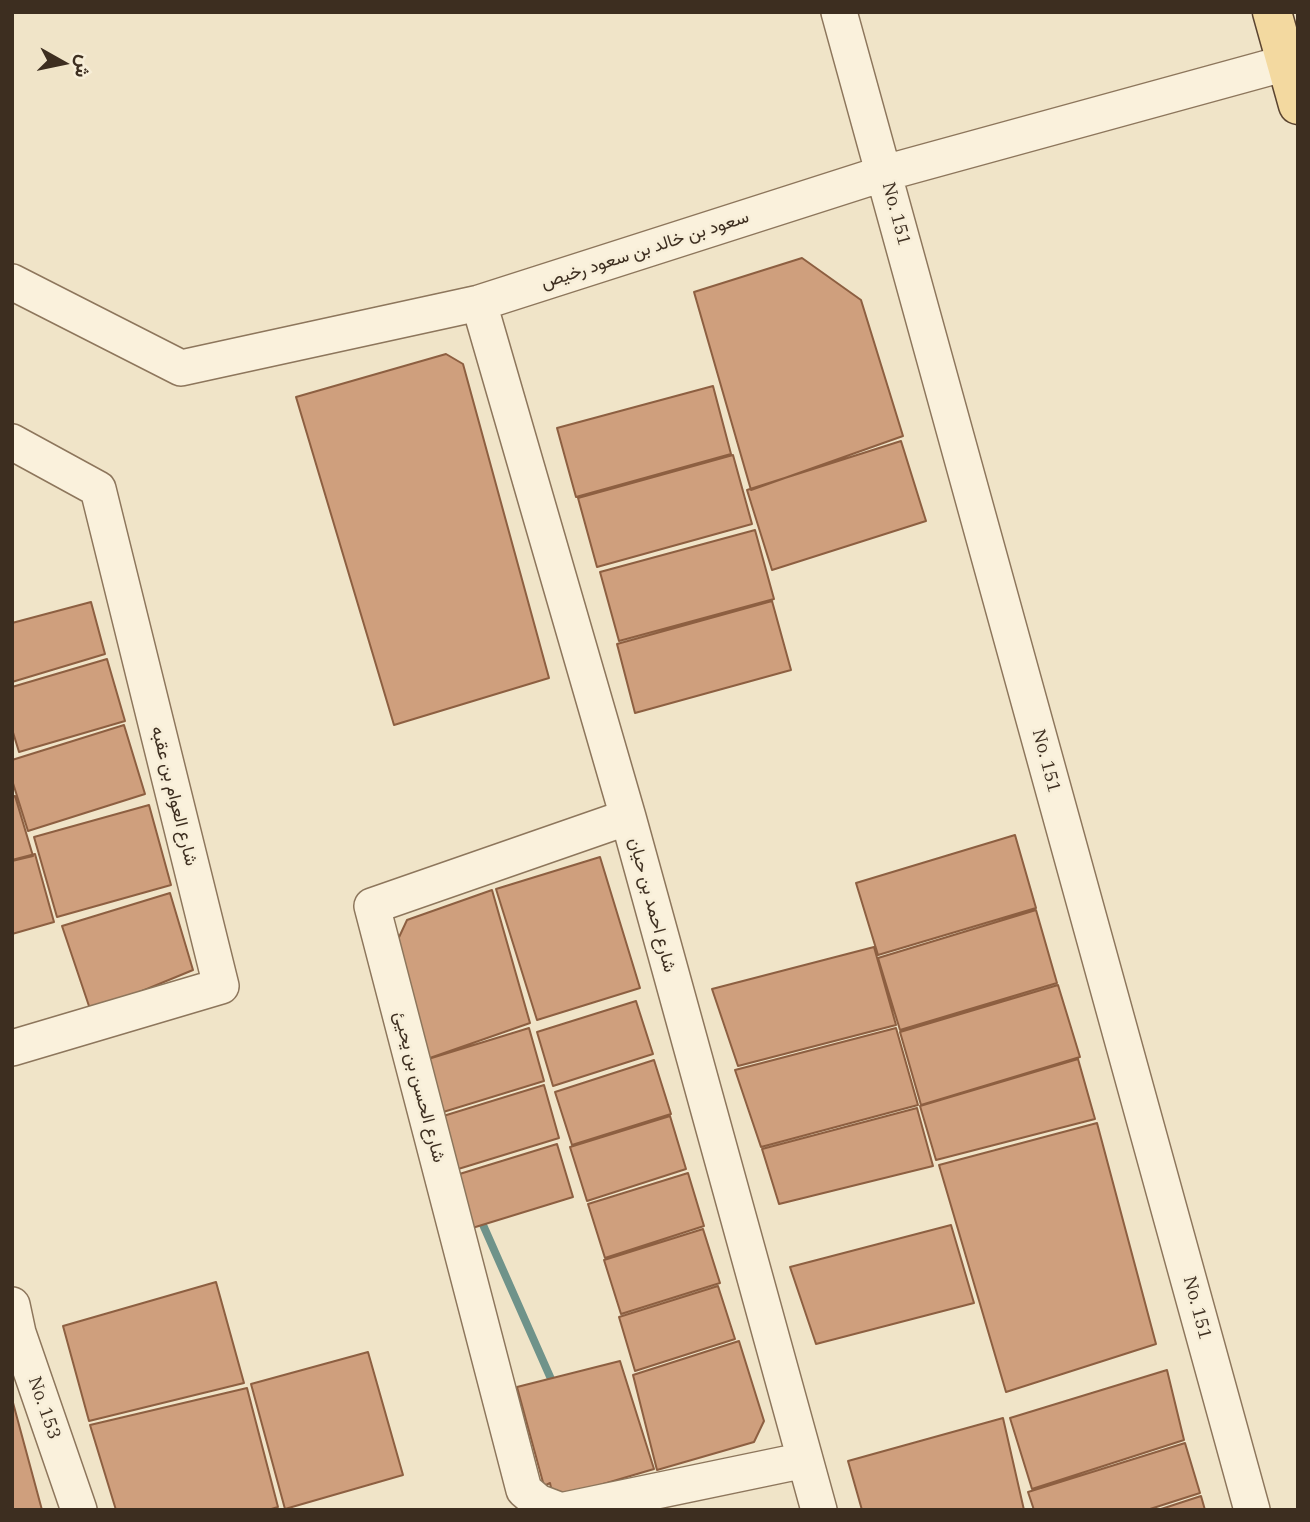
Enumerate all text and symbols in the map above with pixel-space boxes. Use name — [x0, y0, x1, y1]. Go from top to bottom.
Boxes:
north arrow — [28, 28, 98, 98]
text: ش — [70, 53, 97, 79]
street label: No. 151 — [877, 180, 915, 248]
street label: سعود بن خالد بن سعود رخيص — [538, 206, 752, 294]
street label: شارع العوام بن عقبه — [146, 724, 202, 868]
street label: No. 151 — [1027, 727, 1065, 795]
street label: شارع احمد بن حيان — [624, 835, 680, 975]
street label: شارع الحسن بن يحيئ — [388, 1009, 450, 1165]
street label: No. 151 — [1178, 1274, 1216, 1342]
street label: No. 153 — [23, 1374, 65, 1442]

